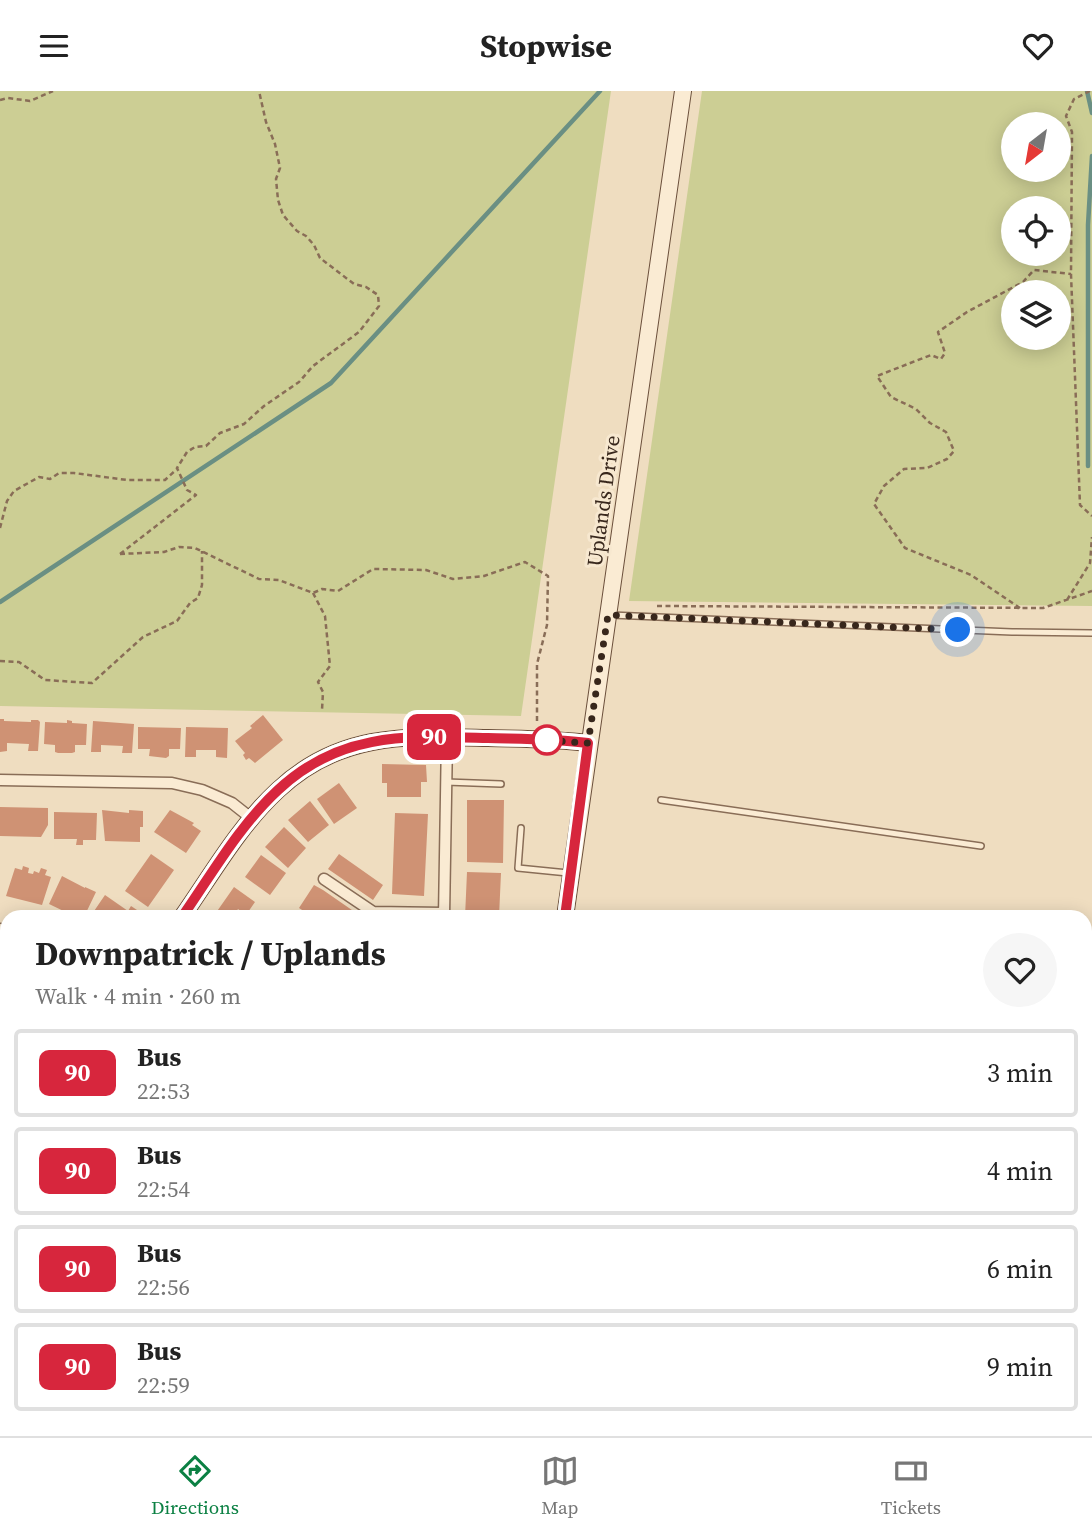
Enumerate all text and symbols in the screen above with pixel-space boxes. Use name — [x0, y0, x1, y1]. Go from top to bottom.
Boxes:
text: Stopwise — [480, 24, 612, 68]
icon: menu — [35, 27, 73, 65]
icon: heart — [1019, 27, 1057, 65]
north arrow — [1001, 112, 1071, 182]
map controls — [1001, 112, 1071, 350]
button: locate — [1001, 196, 1071, 266]
button: layers — [1001, 280, 1071, 350]
street label: Uplands Drive — [579, 433, 627, 569]
your location — [940, 612, 975, 647]
line badge: 90 — [402, 714, 466, 760]
text: 90 — [421, 720, 447, 753]
unlabelled marker — [532, 725, 562, 755]
text: Downpatrick / Uplands — [35, 931, 386, 976]
button: heart — [983, 933, 1057, 1007]
text: Walk · 4 min · 260 m — [35, 980, 241, 1012]
text: Bus — [137, 1039, 181, 1075]
text: 3 min — [987, 1055, 1053, 1091]
text: 90 — [64, 1056, 91, 1089]
text: 22:53 — [137, 1075, 190, 1107]
text: Bus — [137, 1137, 181, 1173]
text: 4 min — [987, 1153, 1053, 1189]
text: 90 — [64, 1154, 91, 1187]
text: 22:54 — [137, 1173, 190, 1205]
text: Bus — [137, 1235, 181, 1271]
text: 6 min — [987, 1251, 1053, 1287]
text: 90 — [64, 1252, 91, 1285]
text: 22:56 — [137, 1271, 190, 1303]
text: Bus — [137, 1333, 181, 1369]
text: 9 min — [987, 1349, 1053, 1385]
text: 90 — [64, 1350, 91, 1383]
text: 22:59 — [137, 1369, 190, 1401]
tab: Directions — [151, 1452, 239, 1520]
tab: Map — [541, 1452, 579, 1520]
tab: Tickets — [881, 1452, 941, 1520]

